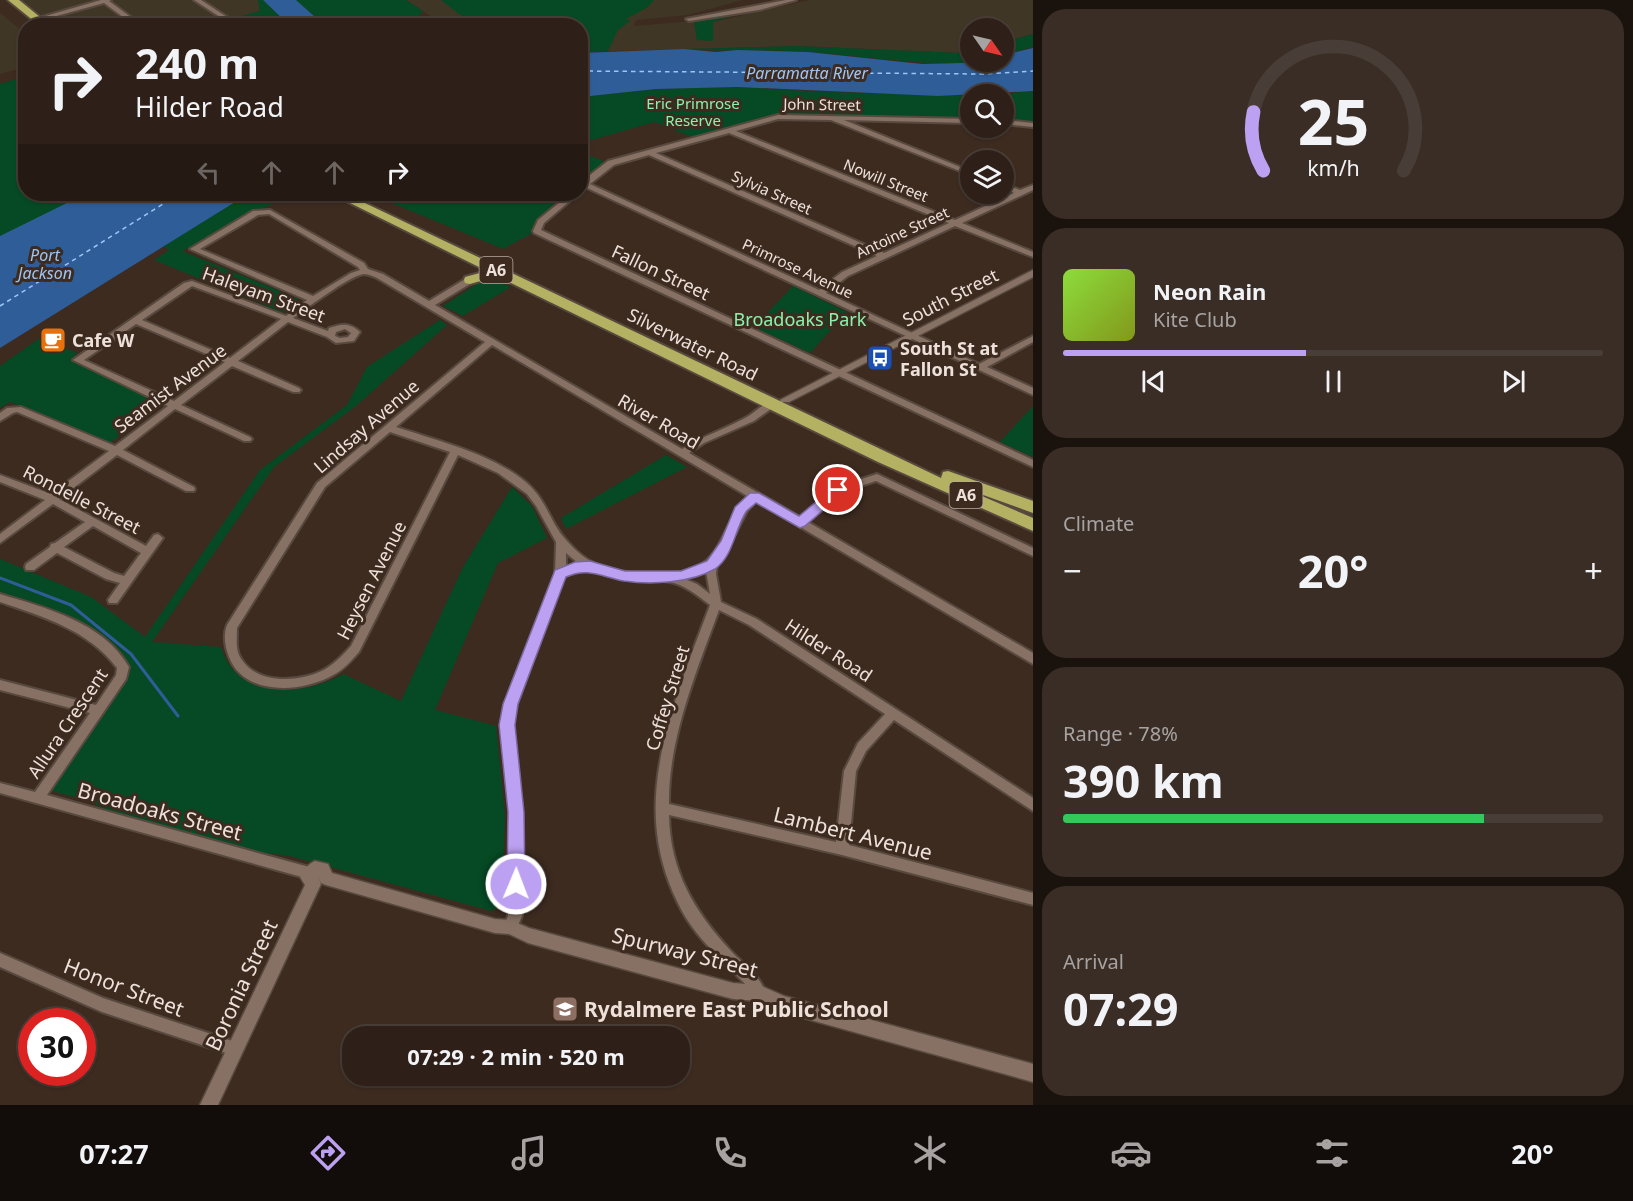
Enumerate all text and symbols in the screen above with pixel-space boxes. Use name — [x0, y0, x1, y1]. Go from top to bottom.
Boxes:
north arrow — [960, 18, 1014, 72]
map controls — [960, 18, 1014, 204]
text: 240 m — [135, 34, 259, 91]
icon: right — [36, 42, 114, 120]
water label: Parramatta River — [746, 62, 869, 84]
text: 25 — [1297, 78, 1369, 163]
button: search — [960, 84, 1014, 138]
text: Hilder Road — [135, 88, 284, 125]
park label: Eric Primrose Reserve — [646, 93, 740, 130]
street label: John Street — [781, 93, 861, 115]
button: layers — [960, 150, 1014, 204]
text: km/h — [1307, 153, 1359, 182]
street label: Nowill Street — [841, 154, 932, 206]
icon: left — [192, 156, 225, 189]
icon: ahead — [255, 156, 288, 189]
icon: ahead — [318, 156, 351, 189]
icon: right — [381, 156, 414, 189]
street label: Sylvia Street — [729, 165, 816, 219]
street label: Antoine Street — [852, 201, 952, 262]
street label: Primrose Avenue — [739, 234, 857, 302]
street label: Fallon Street — [608, 239, 714, 305]
water label: Port Jackson — [15, 244, 72, 284]
road number: A6 — [480, 257, 512, 283]
street label: Haleyam Street — [199, 261, 329, 327]
street label: South Street — [898, 262, 1002, 331]
text: Neon Rain — [1153, 276, 1266, 306]
street label: Silverwater Road — [624, 302, 762, 386]
text: Kite Club — [1153, 306, 1237, 333]
park label: Broadoaks Park — [734, 307, 867, 331]
cafe icon: Cafe W — [38, 325, 68, 355]
place label: Cafe W — [72, 328, 135, 352]
place label: South St at Fallon St — [900, 336, 998, 381]
street label: Seamist Avenue — [109, 338, 231, 438]
bus stop icon: South St at Fallon St — [865, 343, 895, 373]
icon: previous — [1137, 365, 1170, 398]
icon: pause — [1317, 365, 1350, 398]
icon: next — [1497, 365, 1530, 398]
street label: Lindsay Avenue — [308, 374, 424, 478]
street label: River Road — [614, 388, 704, 454]
street label: Rondelle Street — [19, 459, 145, 539]
pin — [812, 464, 863, 515]
icon: arrive — [821, 473, 854, 506]
road number: A6 — [950, 482, 982, 508]
text: Climate — [1063, 510, 1134, 537]
street label: Heysen Avenue — [331, 517, 411, 643]
text: 20° — [1298, 540, 1368, 601]
text: − — [1063, 548, 1082, 593]
text: + — [1584, 548, 1603, 593]
street label: Hilder Road — [781, 613, 877, 687]
street label: Coffey Street — [640, 642, 694, 753]
street label: Allura Crescent — [21, 663, 113, 783]
text: Range · 78% — [1063, 720, 1178, 747]
text: 390 km — [1063, 750, 1224, 811]
street label: Broadoaks Street — [75, 776, 246, 847]
street label: Lambert Avenue — [771, 800, 935, 866]
position arrow — [484, 852, 548, 916]
street label: Boronia Street — [198, 915, 284, 1055]
street label: Spurway Street — [609, 920, 761, 984]
text: Arrival — [1063, 948, 1124, 975]
street label: Honor Street — [60, 951, 189, 1023]
text: 07:29 — [1063, 978, 1179, 1039]
school or university icon: Rydalmere East Public School — [550, 994, 580, 1024]
place label: Rydalmere East Public School — [584, 995, 889, 1023]
speed limit sign: 30 — [18, 1008, 96, 1086]
text: 07:29 · 2 min · 520 m — [407, 1041, 625, 1071]
icon: directions — [307, 1132, 349, 1174]
icon: music — [508, 1132, 550, 1174]
icon: phone — [709, 1132, 751, 1174]
icon: climate — [909, 1132, 951, 1174]
icon: car — [1110, 1132, 1152, 1174]
icon: filters — [1311, 1132, 1353, 1174]
text: 07:27 — [79, 1135, 149, 1172]
text: 20° — [1511, 1135, 1554, 1172]

